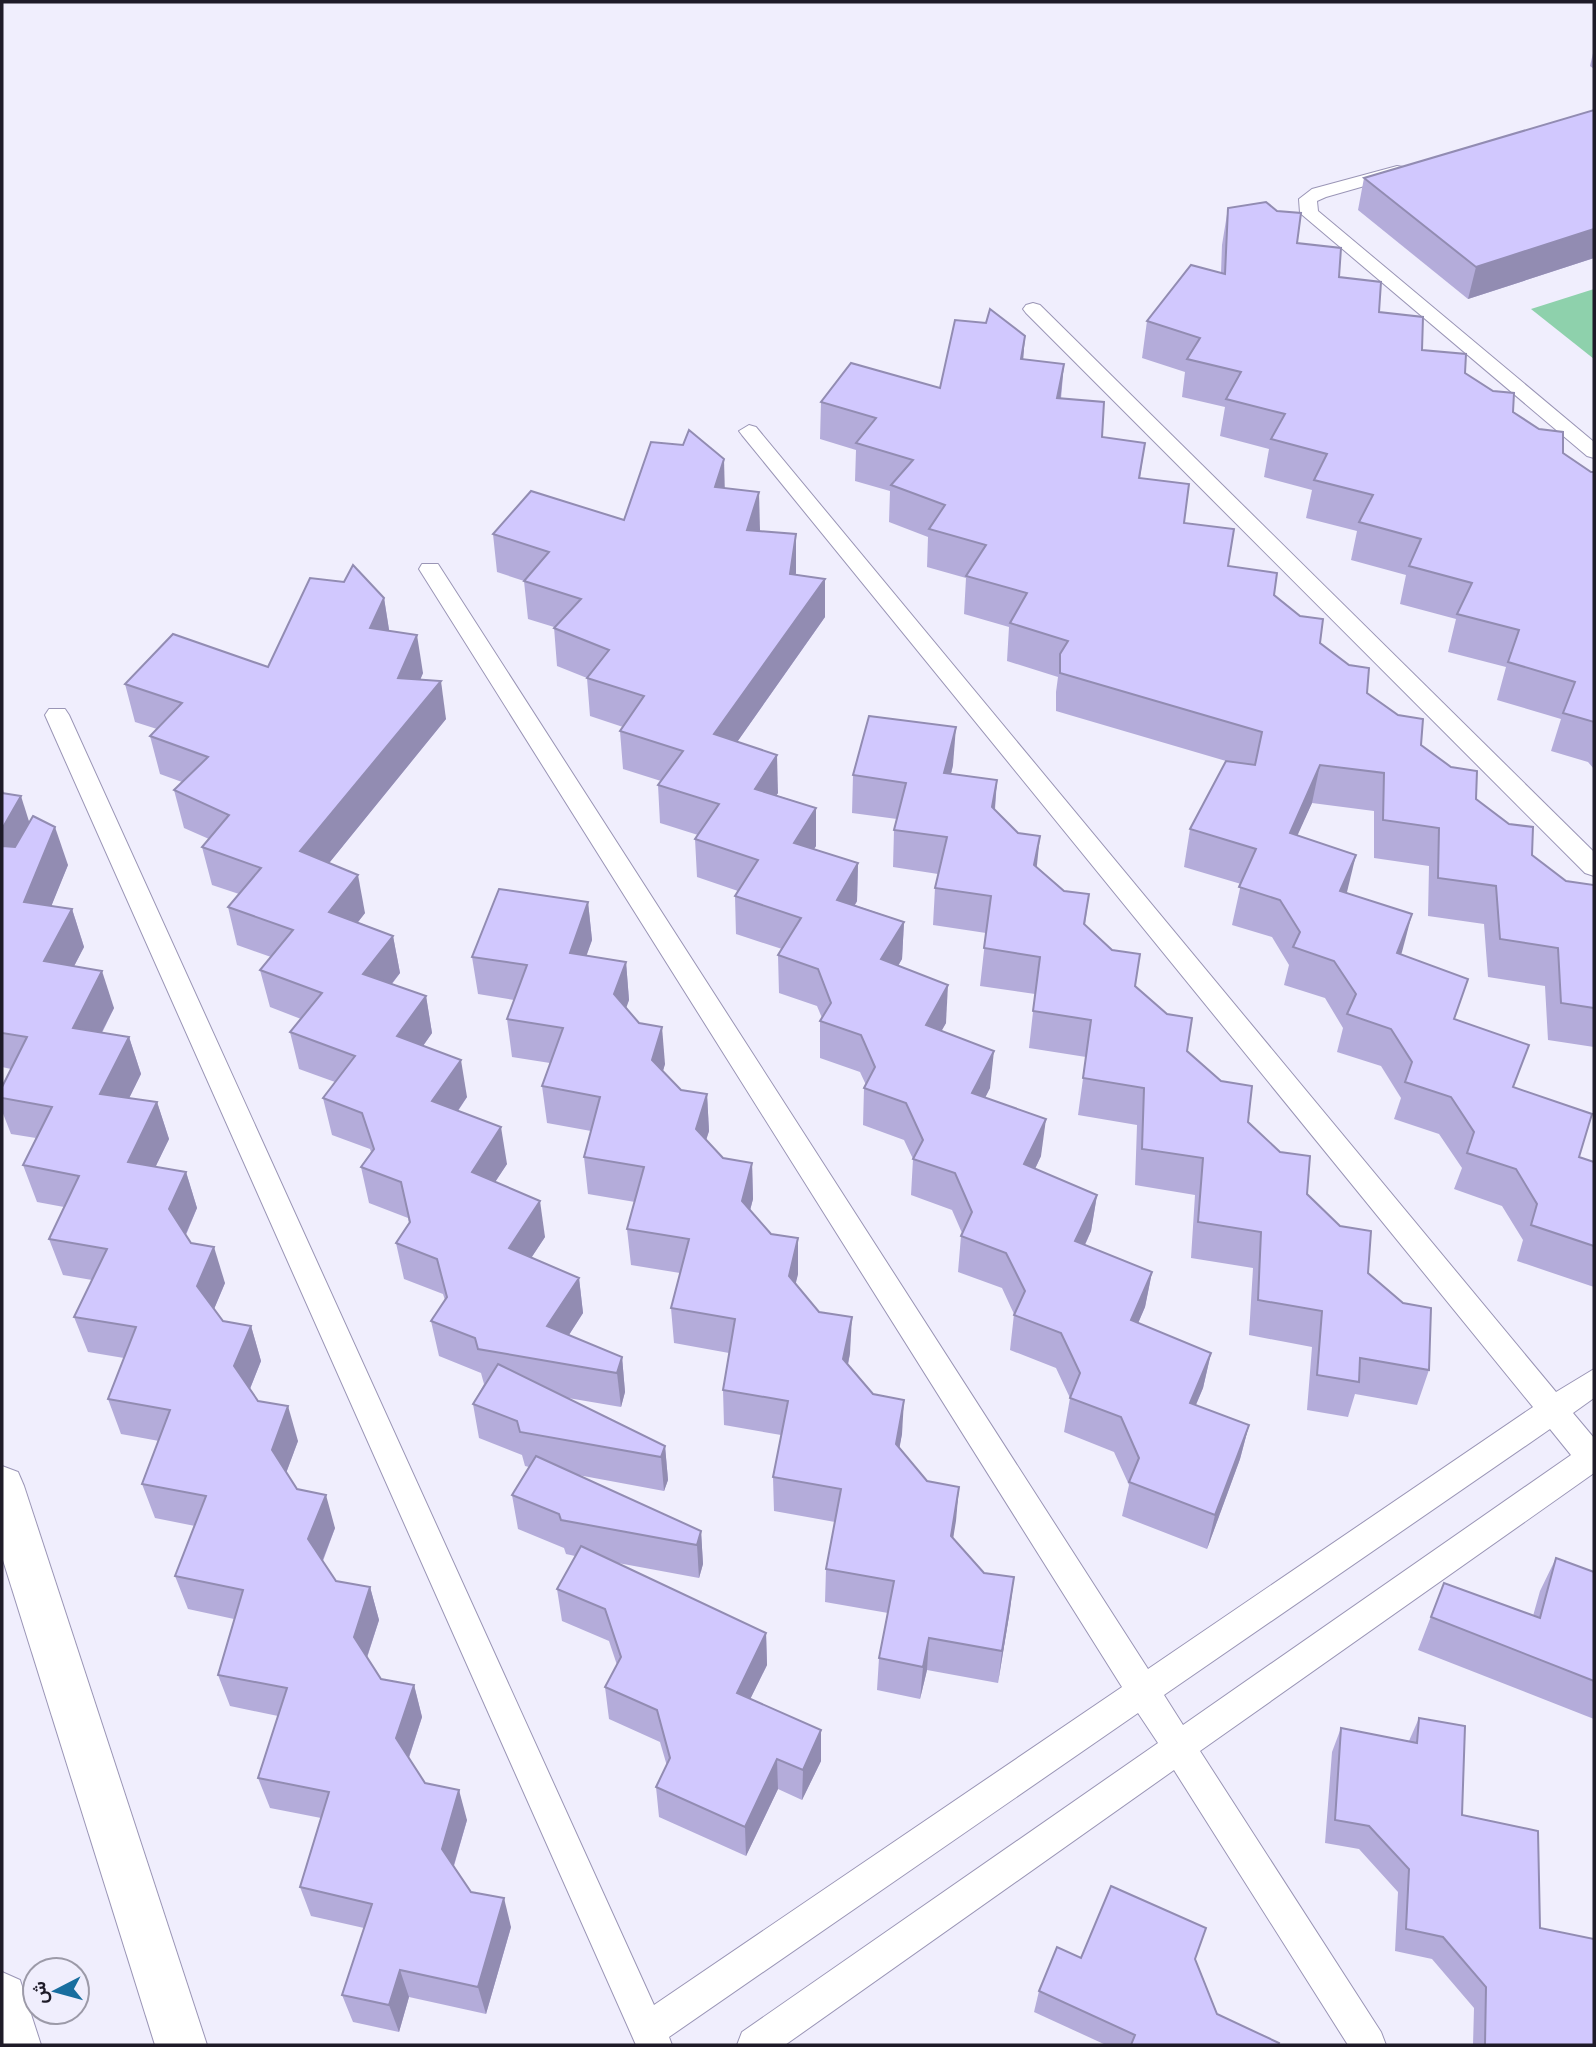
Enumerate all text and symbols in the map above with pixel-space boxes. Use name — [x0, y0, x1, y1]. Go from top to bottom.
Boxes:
north arrow — [21, 1956, 91, 2026]
text: ش — [26, 1980, 52, 2005]

